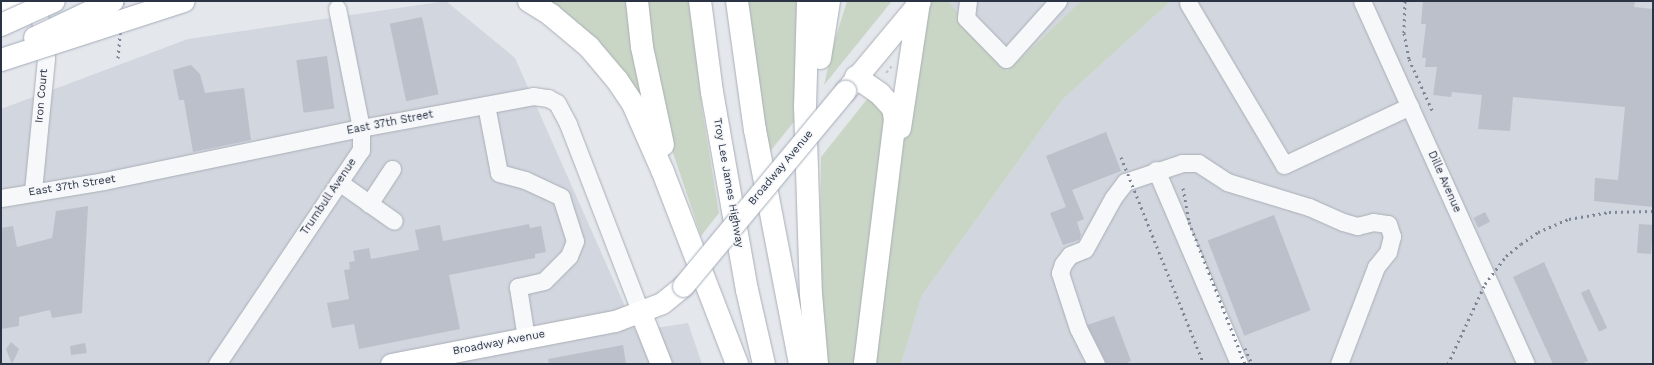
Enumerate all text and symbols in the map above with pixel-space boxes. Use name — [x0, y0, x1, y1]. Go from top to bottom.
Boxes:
street label: Iron Court — [33, 68, 51, 124]
street label: East 37th Street — [346, 108, 434, 138]
street label: Troy Lee James Highway — [710, 117, 746, 249]
street label: Broadway Avenue — [746, 128, 816, 208]
street label: Dille Avenue — [1424, 149, 1464, 215]
street label: Trumbull Avenue — [298, 156, 360, 238]
street label: East 37th Street — [28, 173, 116, 199]
street label: Broadway Avenue — [451, 328, 547, 358]

